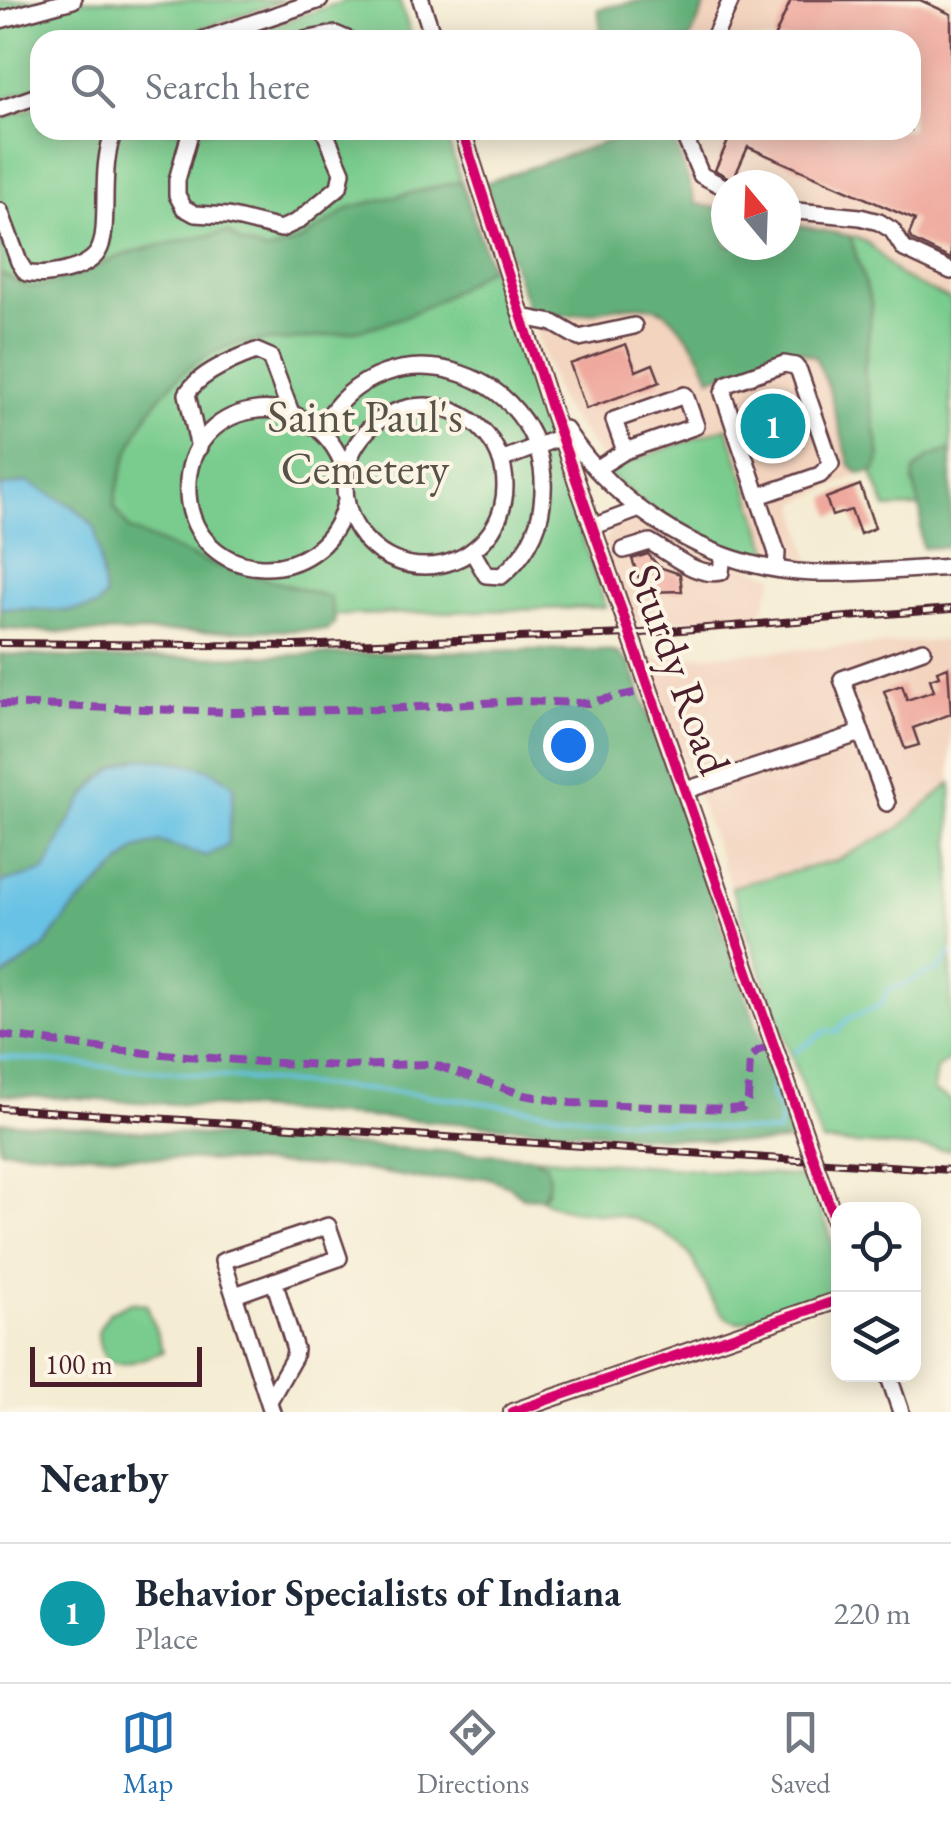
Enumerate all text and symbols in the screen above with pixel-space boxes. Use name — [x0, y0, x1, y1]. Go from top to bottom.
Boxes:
search box — [30, 30, 921, 140]
icon: search — [65, 58, 120, 113]
text: Search here — [145, 61, 310, 110]
north arrow — [711, 170, 801, 260]
park label: Saint Paul's Cemetery — [267, 387, 463, 497]
pin: 1 — [740, 388, 806, 464]
street label: Sturdy Road — [615, 556, 745, 782]
your location — [543, 720, 594, 771]
map controls — [831, 1202, 921, 1382]
button: locate — [831, 1202, 921, 1292]
button: layers — [831, 1292, 921, 1382]
scale bar — [30, 1342, 202, 1386]
text: 100 m — [45, 1346, 113, 1382]
text: Nearby — [40, 1450, 169, 1505]
text: Behavior Specialists of Indiana — [135, 1568, 621, 1617]
text: 1 — [64, 1592, 81, 1634]
text: 220 m — [834, 1592, 911, 1634]
text: Place — [135, 1617, 198, 1659]
tab: Map — [121, 1705, 176, 1801]
tab: Directions — [417, 1705, 529, 1801]
tab: Saved — [770, 1705, 830, 1801]

